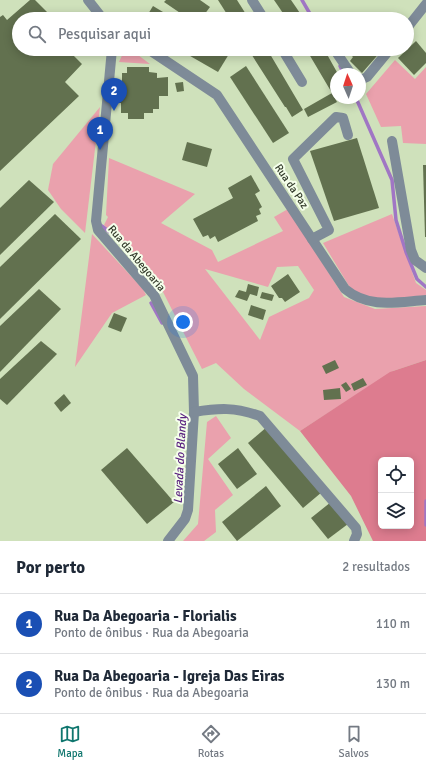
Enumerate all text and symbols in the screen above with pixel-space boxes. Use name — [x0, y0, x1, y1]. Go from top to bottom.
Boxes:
search box — [12, 12, 414, 56]
icon: search — [26, 23, 48, 45]
text: Pesquisar aqui — [58, 25, 151, 43]
north arrow — [330, 68, 366, 104]
pin: 2 — [101, 78, 127, 111]
pin: 1 — [87, 117, 113, 150]
street label: Rua da Paz — [272, 162, 311, 211]
street label: Rua da Abegoaria — [105, 223, 168, 294]
your location — [173, 312, 193, 332]
water label: Levada do Blandy — [171, 413, 190, 504]
map controls — [378, 457, 414, 529]
button: locate — [378, 457, 414, 493]
button: layers — [378, 493, 414, 529]
text: Por perto — [16, 557, 85, 578]
text: 2 resultados — [342, 559, 410, 575]
text: Rua Da Abegoaria - Florialis — [54, 607, 237, 625]
text: 1 — [25, 616, 33, 632]
text: 110 m — [376, 616, 410, 632]
text: Ponto de ônibus · Rua da Abegoaria — [54, 625, 249, 641]
text: Rua Da Abegoaria - Igreja Das Eiras — [54, 667, 284, 685]
text: 2 — [25, 676, 33, 692]
text: 130 m — [376, 676, 410, 692]
text: Ponto de ônibus · Rua da Abegoaria — [54, 685, 249, 701]
tab: Mapa — [57, 723, 83, 760]
tab: Rotas — [198, 723, 224, 760]
tab: Salvos — [339, 723, 369, 760]

